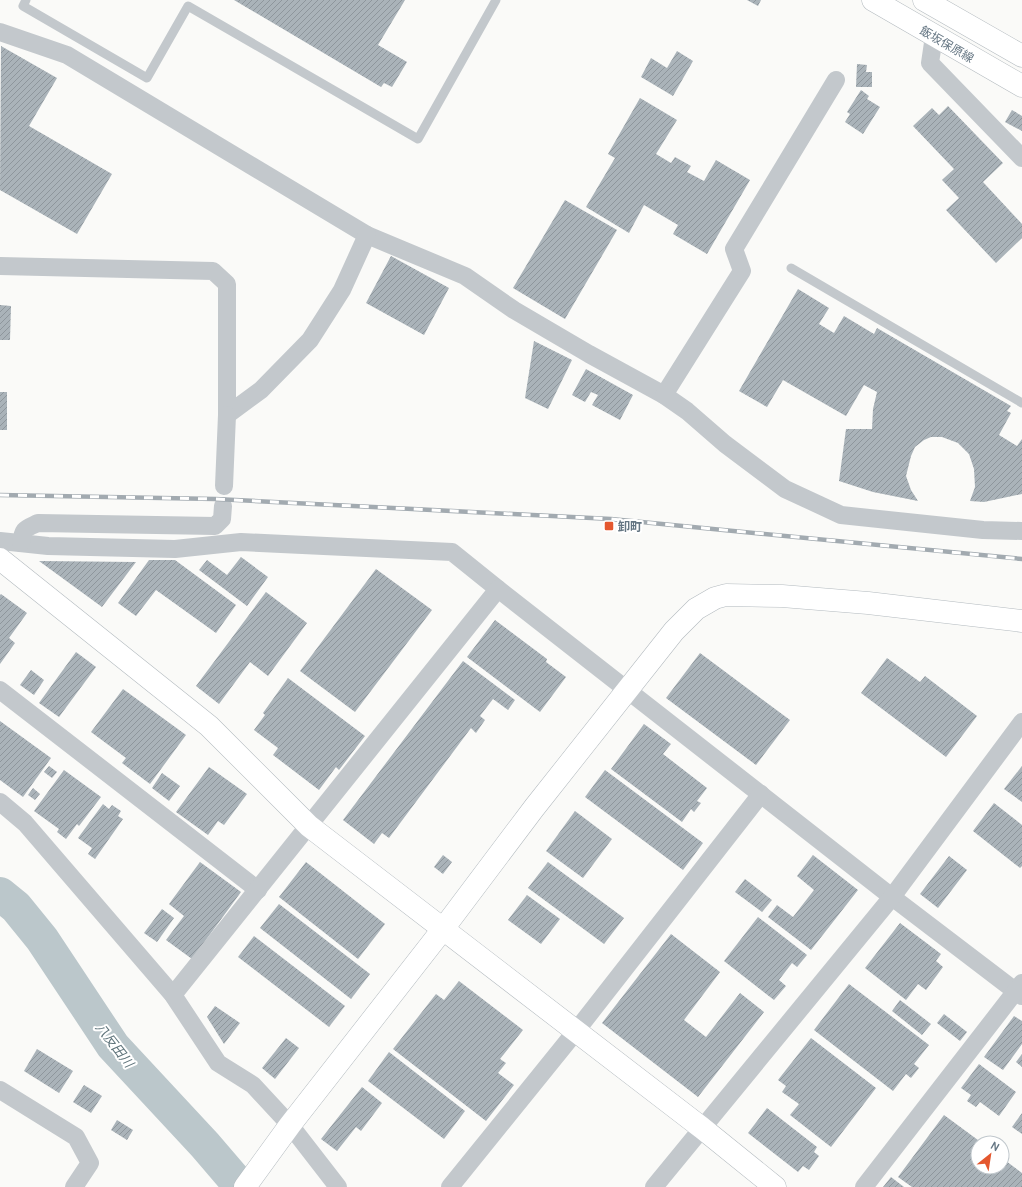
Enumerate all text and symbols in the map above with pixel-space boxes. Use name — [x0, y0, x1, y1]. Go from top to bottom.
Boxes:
street label: 飯坂保原線 — [917, 23, 977, 65]
place label: 卸町 — [618, 519, 642, 534]
marker: 卸町 — [603, 520, 615, 532]
water label: 八反田川 — [93, 1020, 139, 1072]
north arrow — [970, 1135, 1010, 1175]
text: N — [988, 1138, 1002, 1154]

